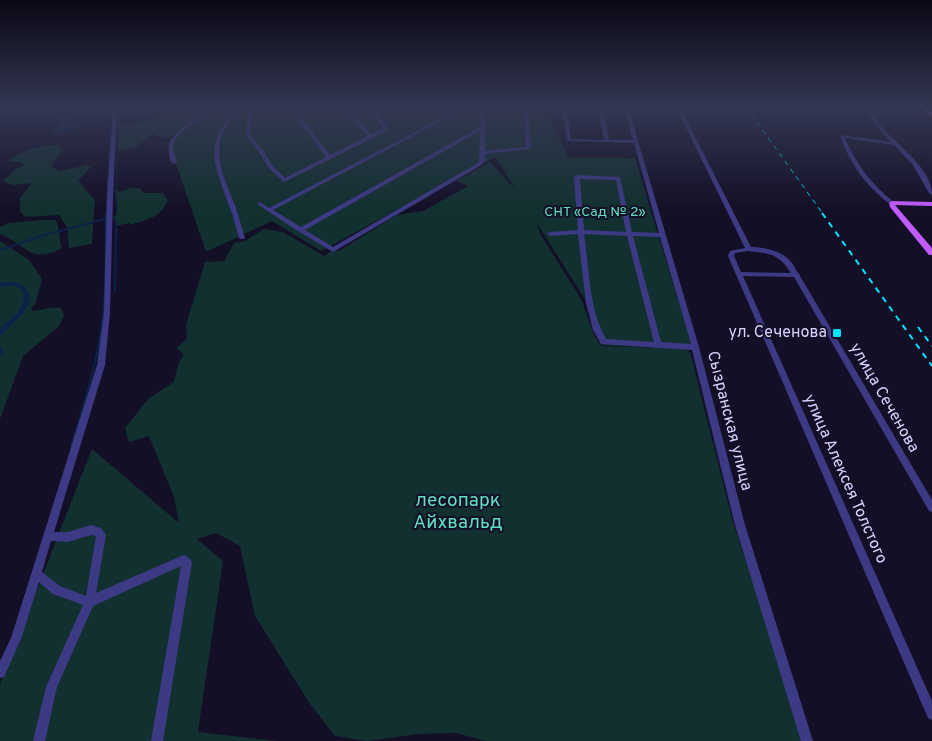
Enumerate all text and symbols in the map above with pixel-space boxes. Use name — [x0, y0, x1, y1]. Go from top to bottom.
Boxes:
park label: СНТ «Сад № 2» — [544, 204, 646, 221]
place label: ул. Сеченова — [728, 323, 827, 343]
marker: ул. Сеченова — [831, 327, 843, 339]
street label: улица Сеченова — [845, 340, 923, 456]
street label: Сызранская улица — [702, 349, 756, 493]
street label: улица Алексея Толстого — [799, 391, 891, 567]
park label: лесопарк Айхвальд — [413, 489, 503, 535]

